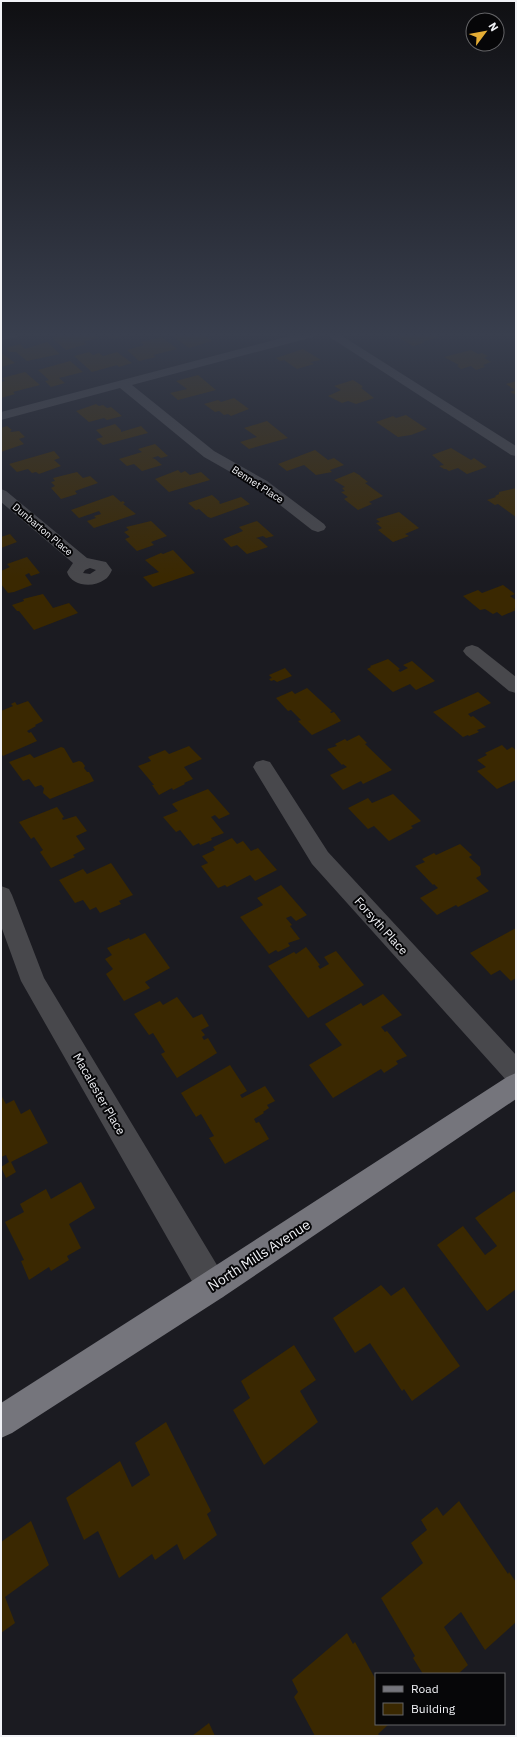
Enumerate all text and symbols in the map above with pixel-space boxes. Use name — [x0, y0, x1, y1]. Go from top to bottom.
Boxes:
north arrow — [465, 12, 505, 52]
text: N — [485, 20, 502, 34]
street label: Bennet Place — [229, 463, 287, 506]
street label: Dunbarton Place — [10, 500, 76, 559]
street label: Forsyth Place — [352, 894, 411, 958]
street label: Macalester Place — [70, 1050, 129, 1138]
street label: North Mills Avenue — [204, 1215, 314, 1295]
legend — [375, 1673, 505, 1725]
text: Road — [411, 1681, 439, 1696]
text: Building — [411, 1701, 456, 1716]

